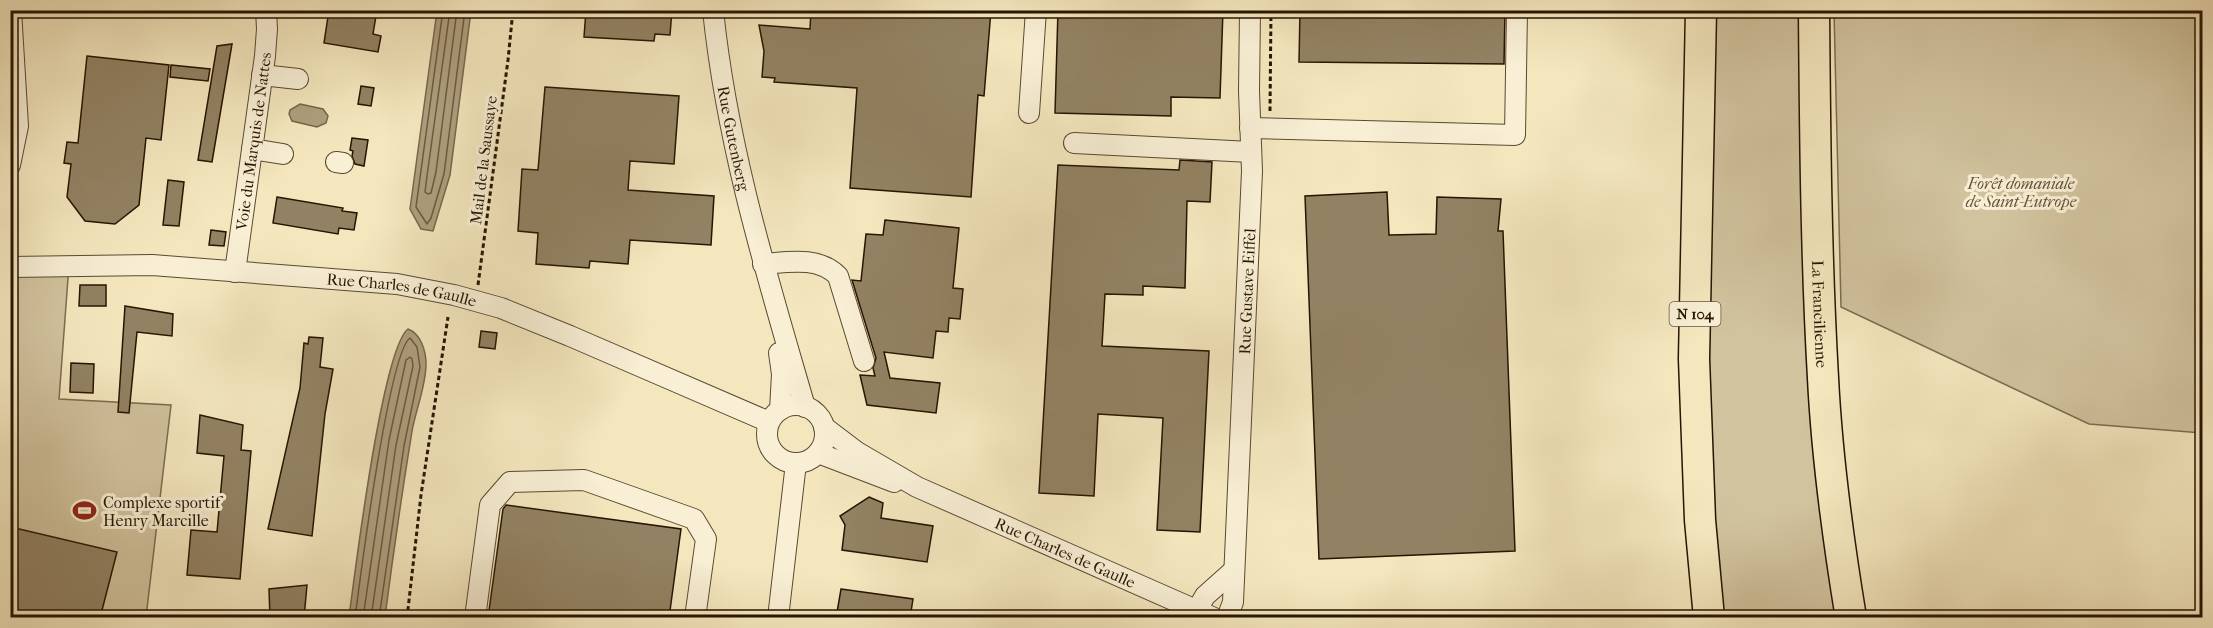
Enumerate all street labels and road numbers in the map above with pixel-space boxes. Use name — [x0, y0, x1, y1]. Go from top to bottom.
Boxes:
street label: Voie du Marquis de Nattes — [232, 52, 275, 232]
street label: Rue Gutenberg — [714, 85, 754, 193]
street label: Mail de la Saussaye — [466, 94, 501, 226]
street label: Rue Gustave Eiffel — [1235, 227, 1259, 355]
street label: La Francilienne — [1808, 260, 1831, 368]
street label: Rue Charles de Gaulle — [326, 270, 479, 311]
road number: N 104 — [1670, 302, 1720, 326]
street label: Rue Charles de Gaulle — [992, 514, 1138, 592]

